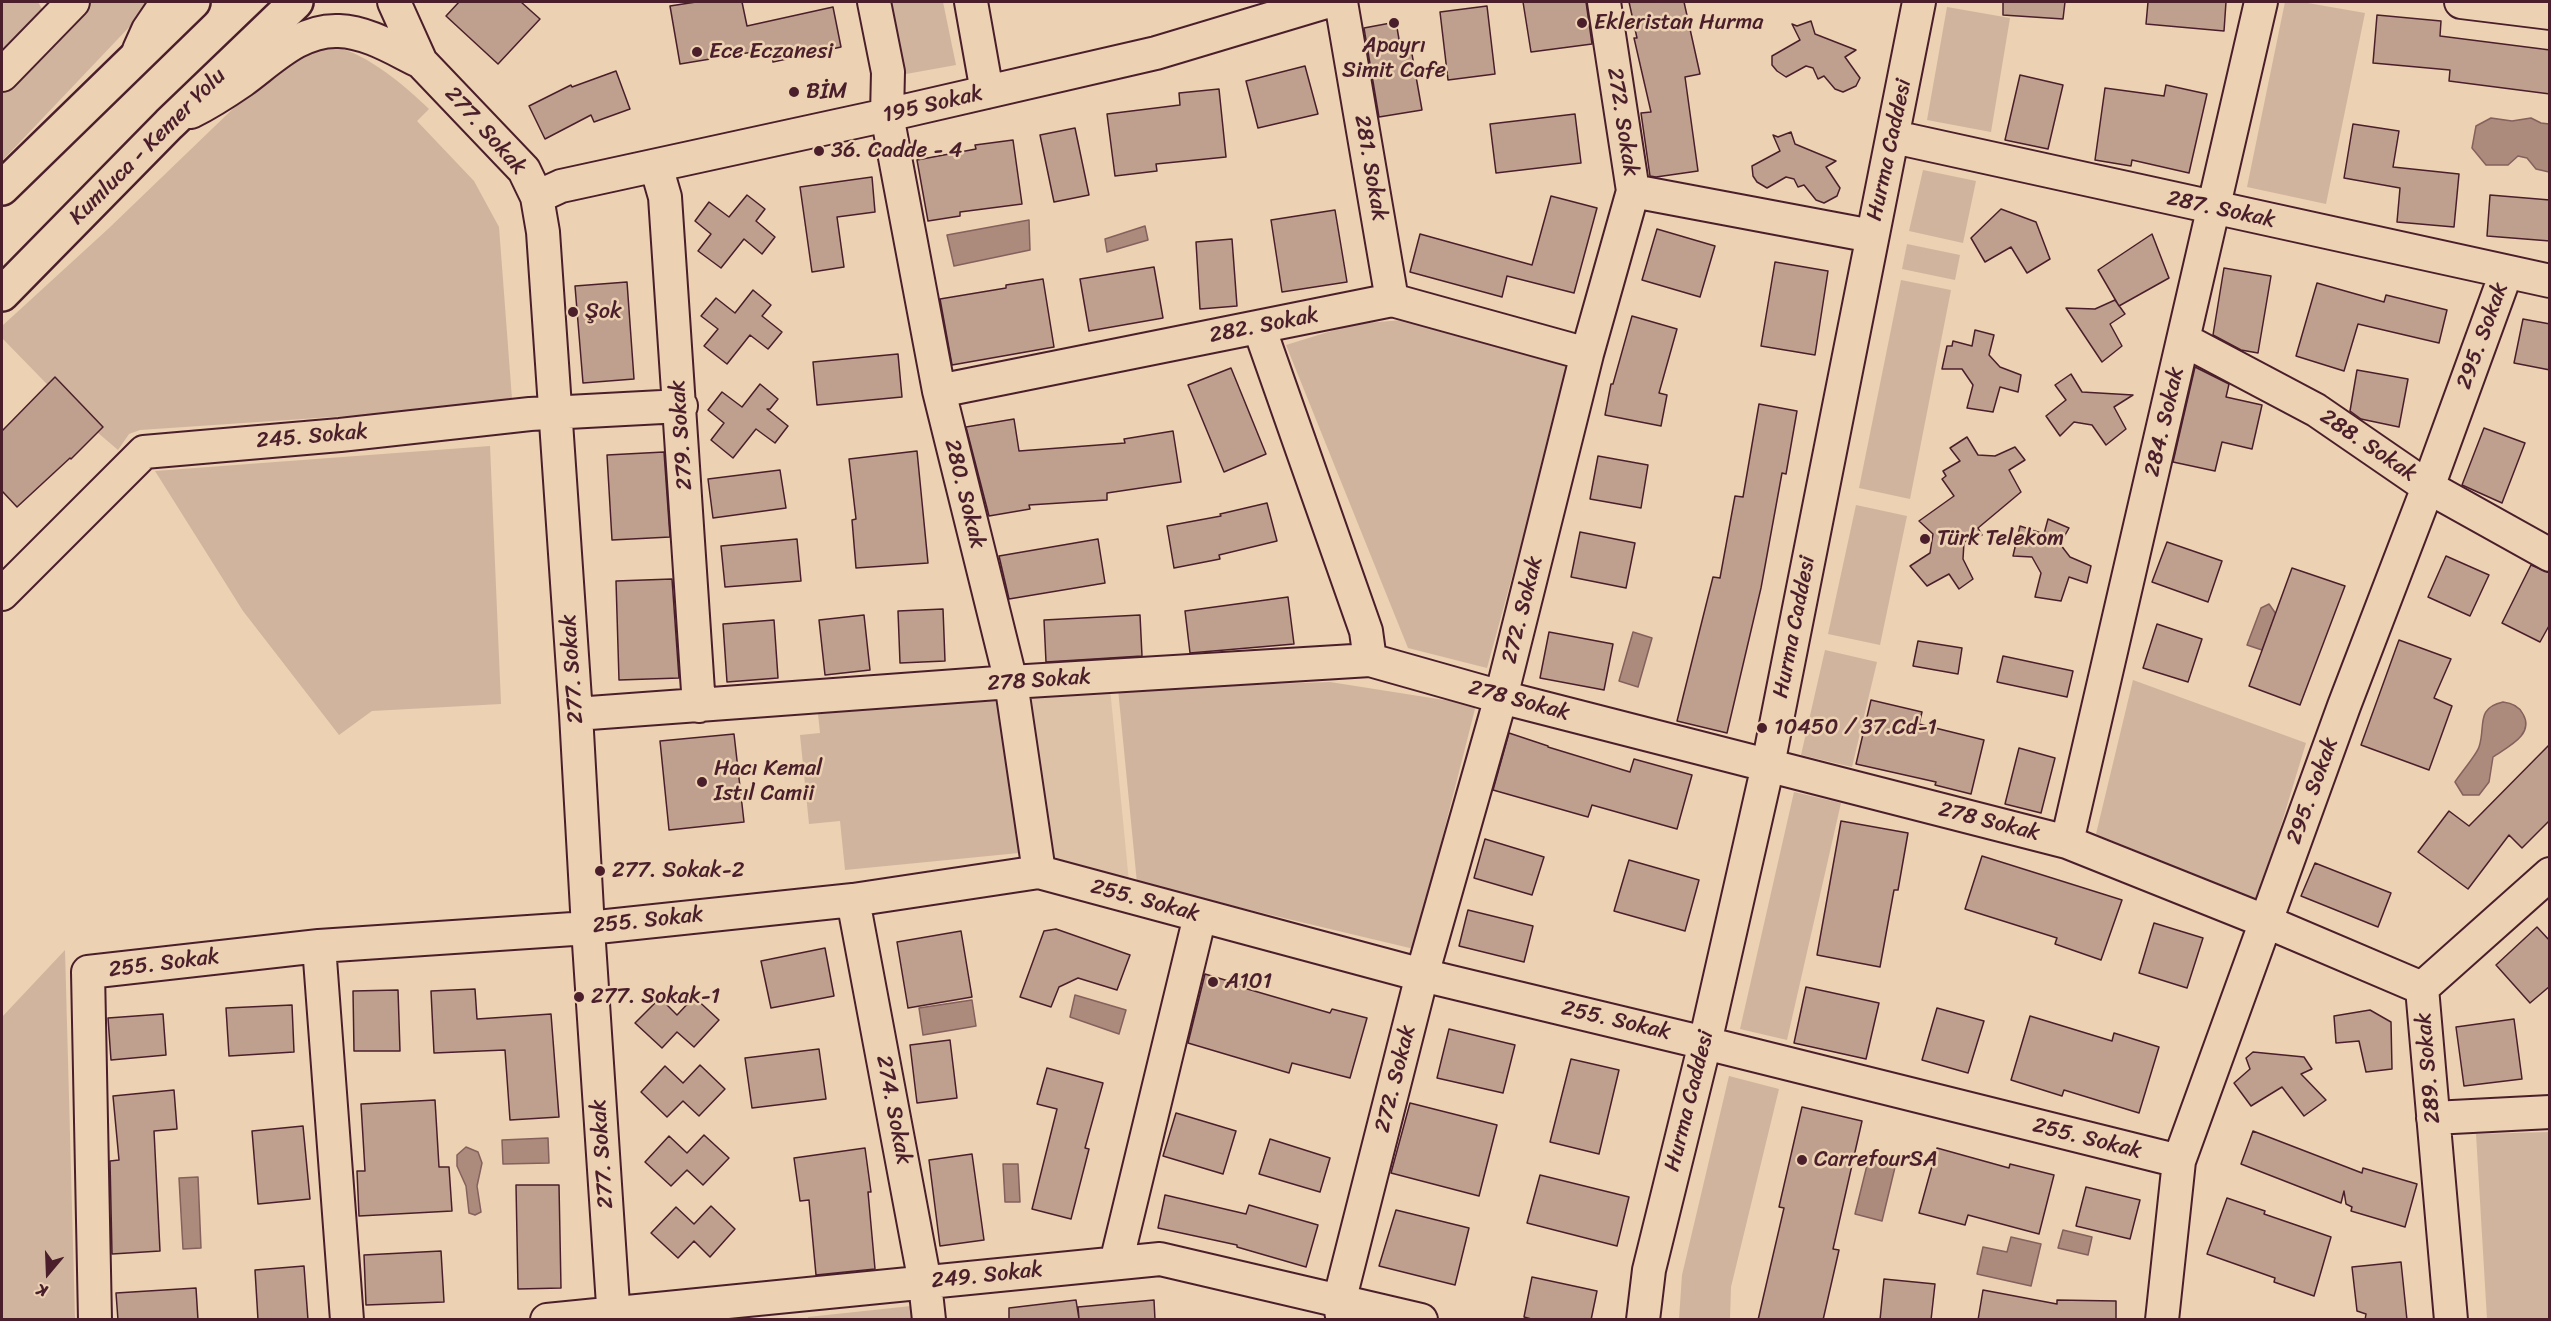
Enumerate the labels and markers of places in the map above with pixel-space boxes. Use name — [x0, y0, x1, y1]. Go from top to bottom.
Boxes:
place label: Ekleristan Hurma — [1594, 10, 1763, 36]
marker: Apayrı Simit Cafe — [1387, 16, 1401, 30]
marker: Ekleristan Hurma — [1575, 16, 1589, 30]
place label: Apayrı Simit Cafe — [1342, 33, 1446, 84]
place label: Ece Eczanesi — [709, 39, 833, 65]
marker: Ece Eczanesi — [690, 45, 704, 59]
place label: BİM — [806, 79, 847, 105]
marker: BİM — [787, 85, 801, 99]
place label: 36. Cadde - 4 — [831, 138, 963, 164]
marker: 36. Cadde - 4 — [812, 144, 826, 158]
place label: Şok — [585, 299, 622, 325]
marker: Şok — [566, 305, 580, 319]
place label: Türk Telekom — [1937, 526, 2064, 552]
marker: Türk Telekom — [1918, 532, 1932, 546]
place label: 10450 / 37.Cd-1 — [1774, 715, 1937, 741]
marker: 10450 / 37.Cd-1 — [1755, 721, 1769, 735]
place label: Hacı Kemal Istıl Camii — [714, 756, 822, 807]
marker: Hacı Kemal Istıl Camii — [695, 775, 709, 789]
place label: 277. Sokak-2 — [612, 858, 744, 884]
marker: 277. Sokak-2 — [593, 864, 607, 878]
place label: A101 — [1225, 969, 1272, 995]
marker: A101 — [1206, 975, 1220, 989]
place label: 277. Sokak-1 — [591, 984, 720, 1010]
marker: 277. Sokak-1 — [572, 990, 586, 1004]
place label: CarrefourSA — [1814, 1147, 1938, 1173]
marker: CarrefourSA — [1795, 1153, 1809, 1167]

